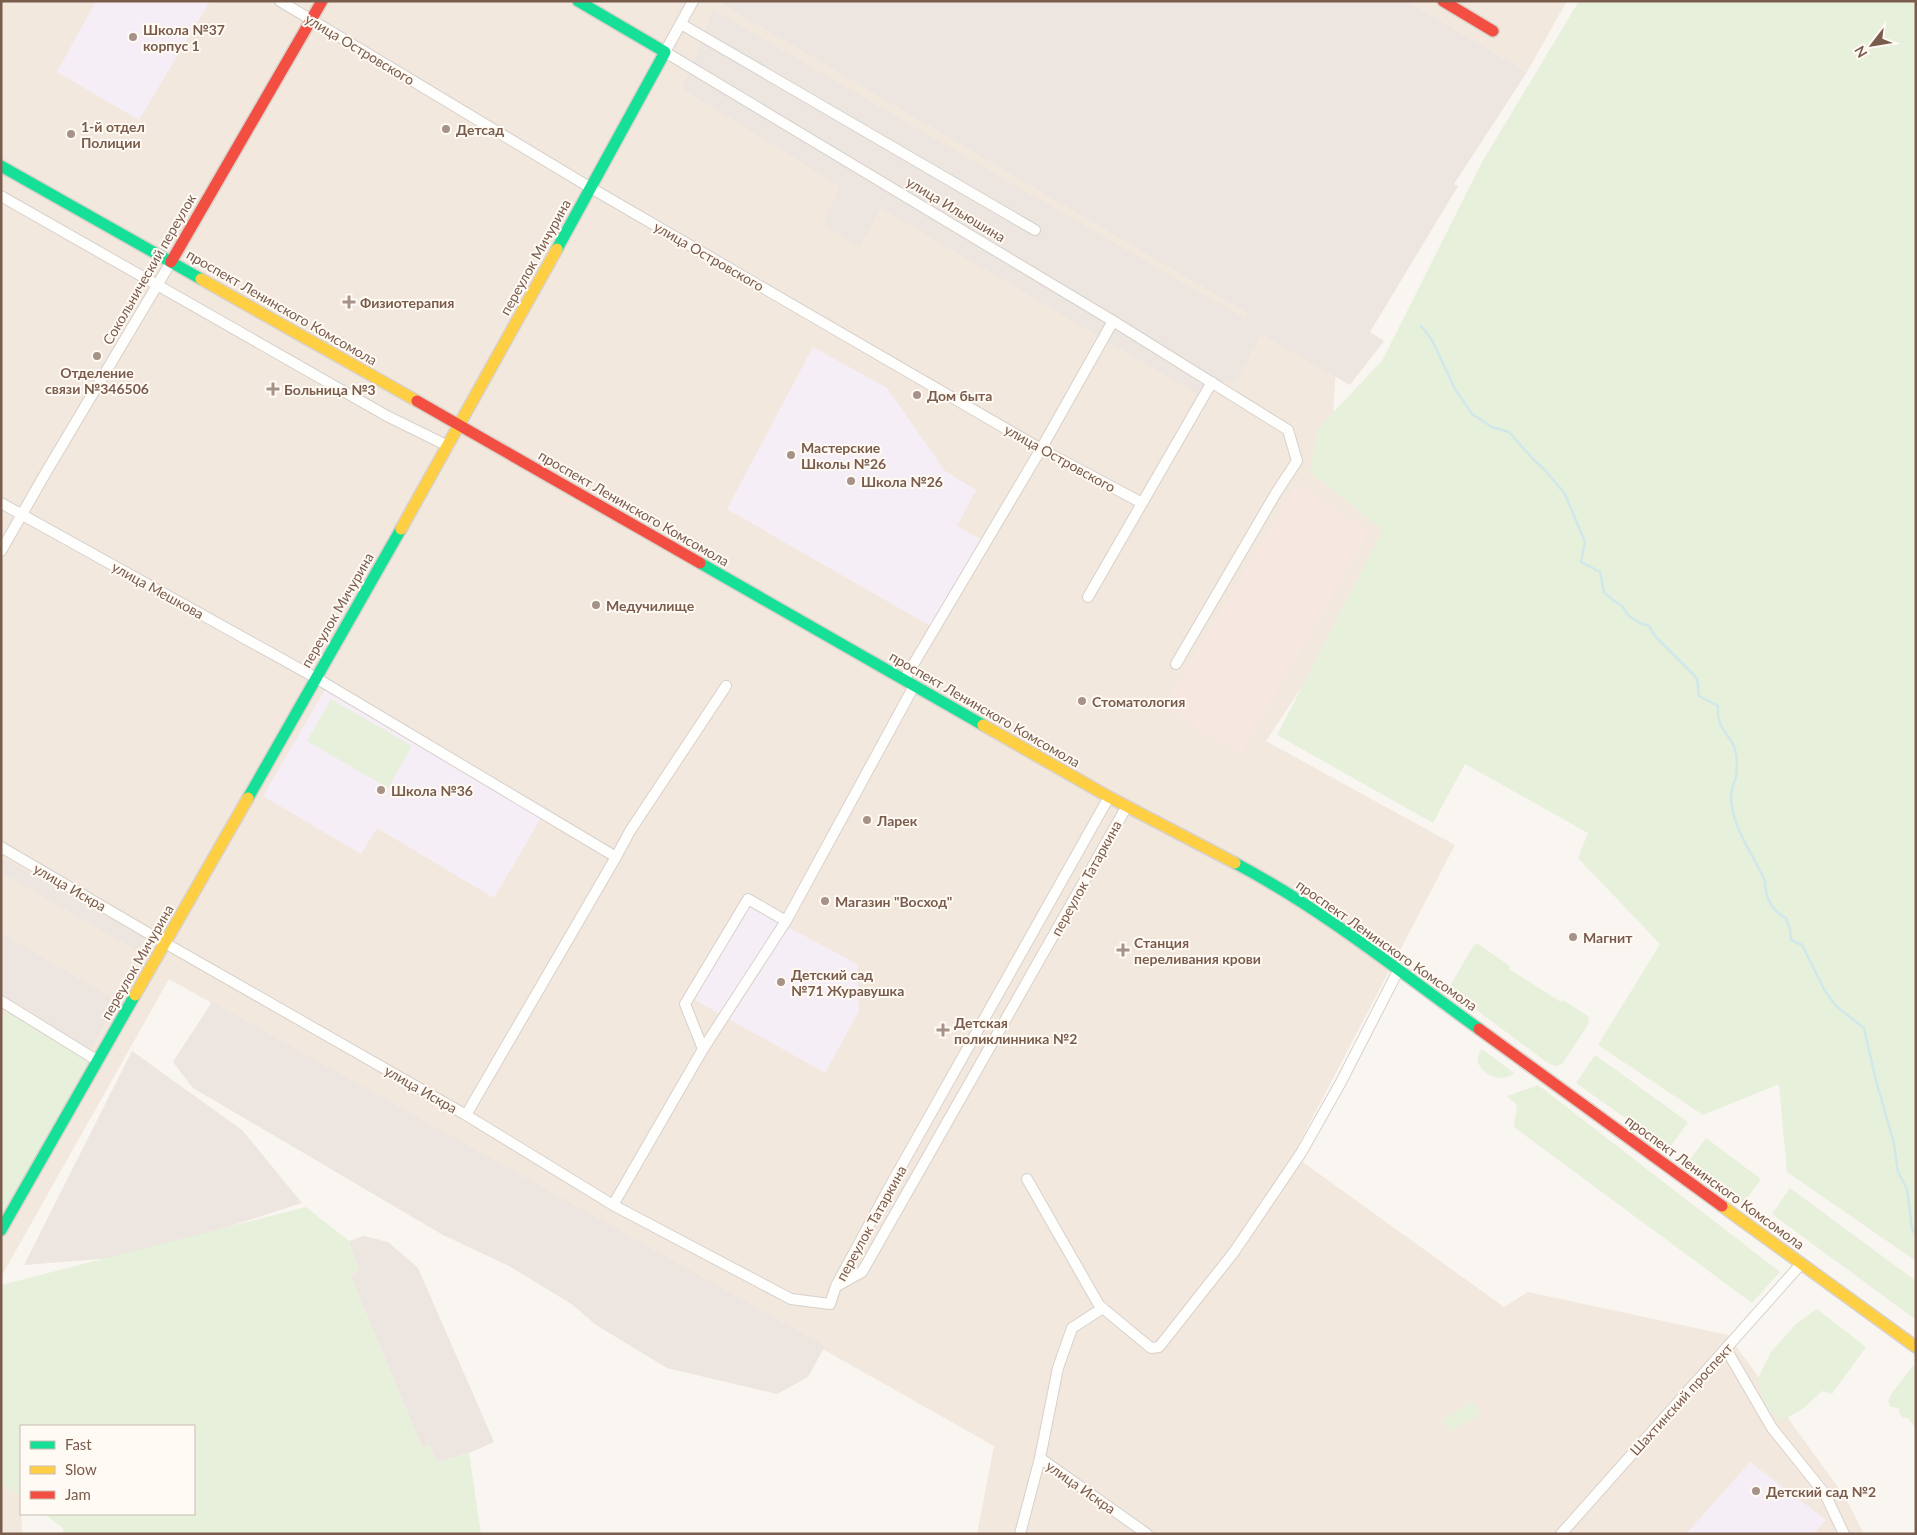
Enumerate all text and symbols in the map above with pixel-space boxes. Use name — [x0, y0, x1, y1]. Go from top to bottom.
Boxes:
street label: улица Островского — [302, 10, 418, 88]
north arrow — [1847, 20, 1897, 70]
place label: Школа №37 корпус 1 — [143, 21, 225, 54]
marker: Школа №37 корпус 1 — [127, 31, 139, 43]
text: N — [1850, 43, 1870, 61]
place label: 1-й отдел Полиции — [81, 118, 145, 151]
place label: Детсад — [456, 121, 504, 138]
marker: Детсад — [440, 123, 452, 135]
marker: 1-й отдел Полиции — [65, 128, 77, 140]
street label: улица Ильюшина — [903, 173, 1009, 245]
street label: Сокольнический переулок — [99, 190, 200, 347]
street label: переулок Мичурина — [496, 196, 574, 318]
street label: улица Островского — [651, 218, 767, 294]
street label: проспект Ленинского Комсомола — [184, 245, 380, 369]
place label: Физиотерапия — [360, 294, 454, 311]
marker: Физиотерапия — [342, 295, 356, 309]
marker: Отделение связи №346506 — [91, 350, 103, 362]
place label: Отделение связи №346506 — [45, 364, 149, 397]
place label: Больница №3 — [284, 381, 376, 398]
marker: Больница №3 — [266, 382, 280, 396]
place label: Дом быта — [927, 387, 992, 404]
marker: Дом быта — [911, 389, 923, 401]
street label: улица Островского — [1001, 420, 1119, 496]
place label: Мастерские Школы №26 — [801, 439, 886, 472]
street label: проспект Ленинского Комсомола — [536, 446, 732, 570]
marker: Мастерские Школы №26 — [785, 449, 797, 461]
place label: Школа №26 — [861, 473, 943, 490]
marker: Школа №26 — [845, 475, 857, 487]
street label: переулок Мичурина — [297, 549, 377, 671]
street label: улица Мешкова — [109, 558, 207, 622]
place label: Медучилище — [606, 597, 695, 614]
marker: Медучилище — [590, 599, 602, 611]
street label: проспект Ленинского Комсомола — [887, 647, 1083, 771]
place label: Стоматология — [1092, 693, 1185, 710]
marker: Стоматология — [1076, 695, 1088, 707]
place label: Школа №36 — [391, 782, 473, 799]
marker: Школа №36 — [375, 784, 387, 796]
place label: Ларек — [876, 812, 918, 829]
marker: Ларек — [861, 814, 873, 826]
street label: переулок Татаркина — [1047, 817, 1125, 939]
street label: улица Искра — [31, 859, 109, 915]
street label: проспект Ленинского Комсомола — [1293, 876, 1481, 1014]
place label: Магазин "Восход" — [835, 893, 952, 910]
marker: Магазин "Восход" — [819, 895, 831, 907]
street label: переулок Мичурина — [97, 901, 177, 1023]
place label: Магнит — [1583, 929, 1633, 946]
marker: Магнит — [1567, 931, 1579, 943]
place label: Станция переливания крови — [1134, 934, 1261, 967]
marker: Станция переливания крови — [1116, 943, 1130, 957]
place label: Детский сад №71 Журавушка — [791, 966, 904, 999]
marker: Детский сад №71 Журавушка — [775, 976, 787, 988]
place label: Детская поликлинника №2 — [954, 1014, 1077, 1047]
marker: Детская поликлинника №2 — [936, 1023, 950, 1037]
street label: улица Искра — [382, 1061, 460, 1117]
street label: проспект Ленинского Комсомола — [1622, 1111, 1808, 1253]
street label: переулок Татаркина — [832, 1162, 910, 1284]
street label: Шахтинский проспект — [1626, 1339, 1736, 1459]
legend — [20, 1425, 195, 1515]
text: Fast — [65, 1435, 92, 1453]
street label: улица Искра — [1043, 1457, 1119, 1517]
text: Slow — [65, 1460, 97, 1478]
place label: Детский сад №2 — [1766, 1483, 1876, 1500]
text: Jam — [65, 1485, 91, 1503]
marker: Детский сад №2 — [1750, 1485, 1762, 1497]

